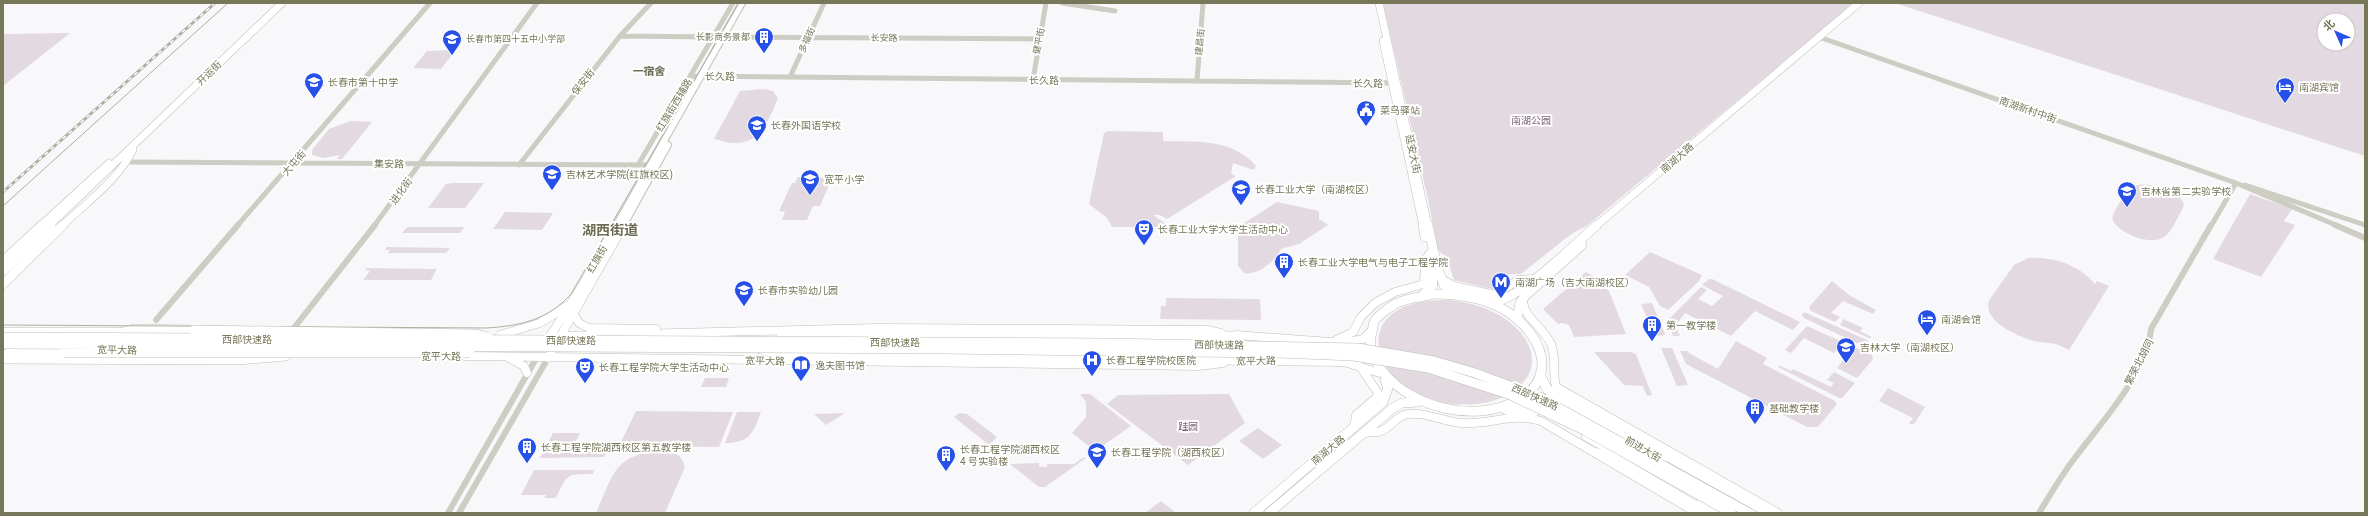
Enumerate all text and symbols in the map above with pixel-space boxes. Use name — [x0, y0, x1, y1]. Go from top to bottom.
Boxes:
north arrow — [2316, 12, 2356, 52]
text: 北 — [2321, 17, 2338, 34]
building icon: 长影商务景都 — [753, 26, 775, 54]
street label: 多福街 — [797, 26, 817, 54]
street label: 健平街 — [1032, 27, 1046, 55]
school or university icon: 长春市第四十五中小学部 — [441, 28, 463, 56]
street label: 建昌街 — [1194, 28, 1206, 56]
place label: 长影商务景都 — [696, 32, 750, 42]
street label: 长安路 — [870, 33, 898, 43]
place label: 长春市第四十五中小学部 — [466, 34, 565, 44]
street label: 开运街 — [194, 59, 224, 87]
district label: 一宿舍 — [633, 65, 666, 78]
street label: 保安街 — [569, 67, 597, 97]
school or university icon: 长春市第十中学 — [303, 71, 325, 99]
street label: 长久路 — [705, 71, 735, 82]
street label: 长久路 — [1029, 75, 1059, 86]
street label: 红旗街西辅路 — [654, 76, 694, 134]
hotel icon: 南湖宾馆 — [2274, 76, 2296, 104]
place label: 长春市第十中学 — [328, 77, 398, 88]
street label: 长久路 — [1353, 78, 1383, 89]
place label: 南湖宾馆 — [2299, 82, 2339, 93]
street label: 南湖新村中街 — [1998, 95, 2058, 125]
public building icon: 菜鸟驿站 — [1355, 99, 1377, 127]
place label: 菜鸟驿站 — [1380, 105, 1420, 116]
school or university icon: 长春外国语学校 — [746, 114, 768, 142]
park label: 南湖公园 — [1511, 115, 1551, 126]
place label: 长春外国语学校 — [771, 120, 841, 131]
street label: 延安大街 — [1403, 133, 1423, 175]
street label: 南湖大路 — [1658, 141, 1696, 175]
street label: 大屯街 — [280, 148, 308, 178]
street label: 集安路 — [374, 158, 404, 170]
school or university icon: 吉林艺术学院(红旗校区) — [541, 163, 563, 191]
school or university icon: 宽平小学 — [799, 168, 821, 196]
place label: 吉林艺术学院(红旗校区) — [566, 169, 673, 181]
place label: 宽平小学 — [824, 174, 864, 185]
street label: 进化街 — [388, 176, 414, 206]
school or university icon: 长春工业大学（南湖校区） — [1230, 178, 1252, 206]
school or university icon: 吉林省第二实验学校 — [2116, 180, 2138, 208]
place label: 长春工业大学（南湖校区） — [1255, 184, 1375, 195]
place label: 吉林省第二实验学校 — [2141, 186, 2231, 197]
theatre icon: 长春工业大学大学生活动中心 — [1133, 218, 1155, 246]
district label: 湖西街道 — [582, 222, 638, 238]
place label: 长春工业大学大学生活动中心 — [1158, 224, 1288, 235]
street label: 红旗街 — [585, 243, 609, 275]
building icon: 长春工业大学电气与电子工程学院 — [1273, 251, 1295, 279]
place label: 长春工业大学电气与电子工程学院 — [1298, 257, 1448, 268]
metro station icon: 南湖广场（吉大南湖校区） — [1490, 271, 1512, 299]
place label: 南湖广场（吉大南湖校区） — [1515, 277, 1635, 288]
school or university icon: 长春市实验幼儿园 — [733, 279, 755, 307]
place label: 长春市实验幼儿园 — [758, 285, 838, 296]
hotel icon: 南湖会馆 — [1916, 308, 1938, 336]
building icon: 第一教学楼 — [1641, 314, 1663, 342]
place label: 南湖会馆 — [1941, 314, 1981, 325]
place label: 第一教学楼 — [1666, 320, 1716, 331]
street label: 西部快速路 — [222, 334, 272, 345]
street label: 西部快速路 — [546, 335, 596, 346]
school or university icon: 吉林大学（南湖校区） — [1835, 336, 1857, 364]
street label: 西部快速路 — [870, 337, 920, 348]
street label: 繁荣北胡同 — [2123, 337, 2155, 387]
street label: 西部快速路 — [1194, 339, 1244, 351]
place label: 吉林大学（南湖校区） — [1860, 342, 1960, 353]
street label: 宽平大路 — [97, 344, 137, 356]
hospital icon: 长春工程学院校医院 — [1081, 349, 1103, 377]
street label: 宽平大路 — [421, 351, 461, 362]
library icon: 逸夫图书馆 — [790, 354, 812, 382]
street label: 宽平大路 — [745, 355, 785, 367]
place label: 长春工程学院校医院 — [1106, 355, 1196, 366]
street label: 宽平大路 — [1236, 355, 1276, 367]
theatre icon: 长春工程学院大学生活动中心 — [574, 356, 596, 384]
place label: 逸夫图书馆 — [815, 360, 865, 371]
place label: 长春工程学院大学生活动中心 — [599, 362, 729, 373]
street label: 西部快速路 — [1510, 382, 1560, 412]
building icon: 基础教学楼 — [1744, 397, 1766, 425]
place label: 基础教学楼 — [1769, 403, 1819, 414]
park label: 跬园 — [1178, 421, 1198, 432]
street label: 南湖大路 — [1309, 433, 1347, 467]
street label: 前进大街 — [1623, 434, 1663, 464]
building icon: 长春工程学院湖西校区第五教学楼 — [516, 436, 538, 464]
school or university icon: 长春工程学院（湖西校区） — [1086, 441, 1108, 469]
place label: 长春工程学院湖西校区第五教学楼 — [541, 442, 691, 453]
building icon: 长春工程学院湖西校区 4 号实验楼 — [935, 444, 957, 472]
place label: 长春工程学院湖西校区 4 号实验楼 — [960, 444, 1060, 467]
place label: 长春工程学院（湖西校区） — [1111, 447, 1231, 458]

